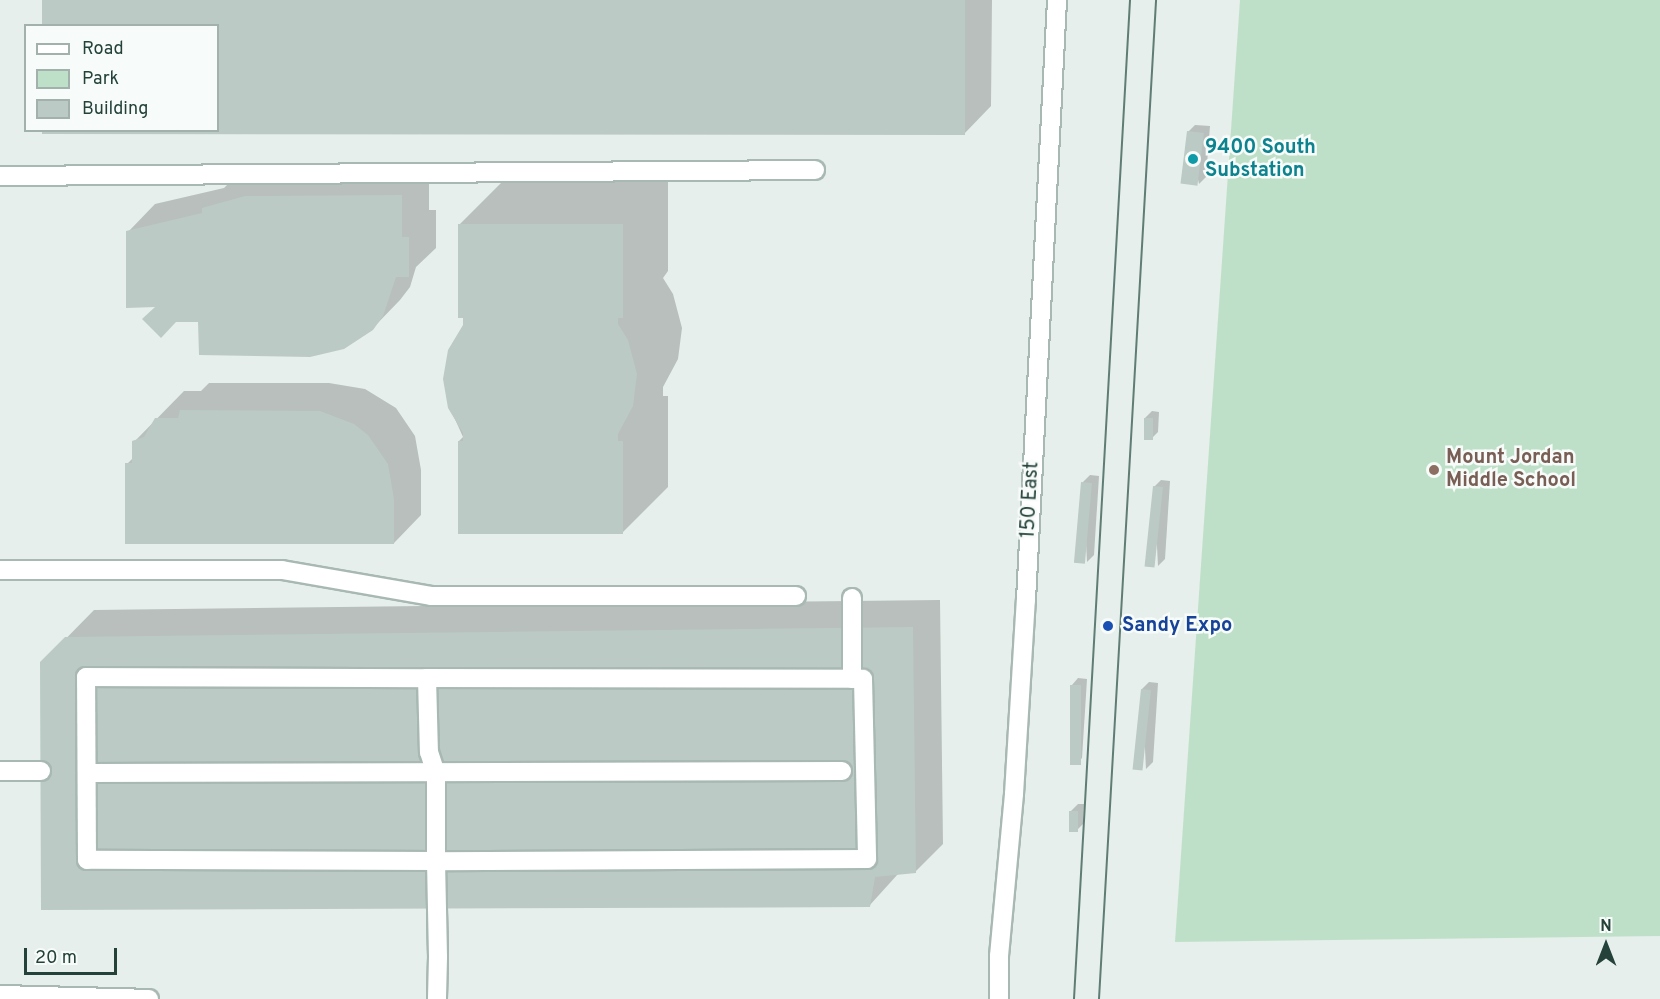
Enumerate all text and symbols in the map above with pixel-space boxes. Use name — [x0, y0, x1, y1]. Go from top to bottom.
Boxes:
legend — [24, 24, 219, 132]
text: Road — [82, 38, 124, 61]
text: Park — [82, 68, 119, 91]
text: Building — [82, 98, 148, 121]
place label: 9400 South Substation — [1205, 136, 1316, 183]
marker: 9400 South Substation — [1186, 152, 1200, 166]
place label: Mount Jordan Middle School — [1446, 446, 1576, 493]
street label: 150 East — [1017, 461, 1045, 539]
marker: Mount Jordan Middle School — [1427, 463, 1441, 477]
place label: Sandy Expo — [1122, 614, 1232, 638]
marker: Sandy Expo — [1099, 617, 1117, 635]
north arrow — [1576, 915, 1636, 975]
text: N — [1600, 917, 1612, 937]
scale bar — [27, 936, 120, 974]
text: 20 m — [35, 947, 77, 970]

